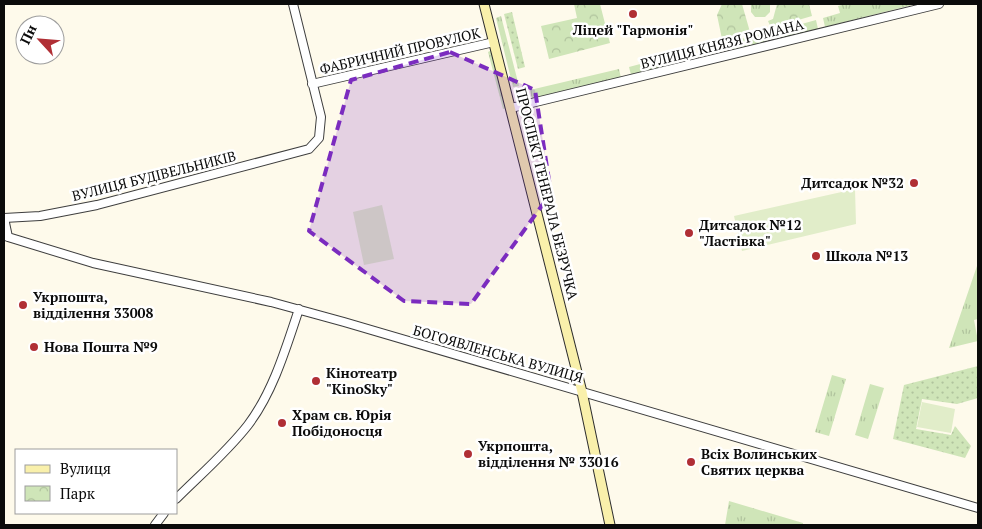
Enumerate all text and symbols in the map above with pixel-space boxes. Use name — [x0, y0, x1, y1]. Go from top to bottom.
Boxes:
marker: Ліцей "Гармонія" — [627, 8, 639, 20]
street label: ВУЛИЦЯ КНЯЗЯ РОМАНА — [638, 14, 806, 73]
north arrow — [15, 15, 65, 65]
place label: Ліцей "Гармонія" — [572, 20, 693, 39]
text: Пн — [15, 21, 41, 47]
street label: ФАБРИЧНИЙ ПРОВУЛОК — [318, 23, 483, 78]
street label: ПРОСПЕКТ ГЕНЕРАЛА БЕЗРУЧКА — [512, 86, 583, 302]
street label: ВУЛИЦЯ БУДІВЕЛЬНИКІВ — [70, 146, 238, 205]
place label: Дитсадок №32 — [801, 173, 904, 192]
marker: Дитсадок №32 — [908, 177, 920, 189]
place label: Дитсадок №12 "Ластівка" — [699, 215, 802, 250]
marker: Дитсадок №12 "Ластівка" — [683, 227, 695, 239]
place label: Школа №13 — [826, 246, 908, 265]
marker: Школа №13 — [810, 250, 822, 262]
place label: Укрпошта, відділення 33008 — [33, 287, 154, 322]
marker: Укрпошта, відділення 33008 — [17, 299, 29, 311]
street label: БОГОЯВЛЕНСЬКА ВУЛИЦЯ — [411, 320, 585, 387]
place label: Нова Пошта №9 — [44, 337, 158, 356]
marker: Нова Пошта №9 — [28, 341, 40, 353]
place label: Кінотеатр "KinoSky" — [326, 363, 397, 398]
marker: Кінотеатр "KinoSky" — [310, 375, 322, 387]
place label: Храм св. Юрія Побідоносця — [292, 405, 391, 440]
marker: Храм св. Юрія Побідоносця — [276, 417, 288, 429]
place label: Укрпошта, відділення № 33016 — [478, 436, 619, 471]
place label: Всіх Волинських Святих церква — [701, 444, 817, 479]
marker: Укрпошта, відділення № 33016 — [462, 448, 474, 460]
legend — [15, 449, 178, 514]
marker: Всіх Волинських Святих церква — [685, 456, 697, 468]
text: Вулиця — [60, 458, 111, 478]
text: Парк — [60, 483, 96, 503]

